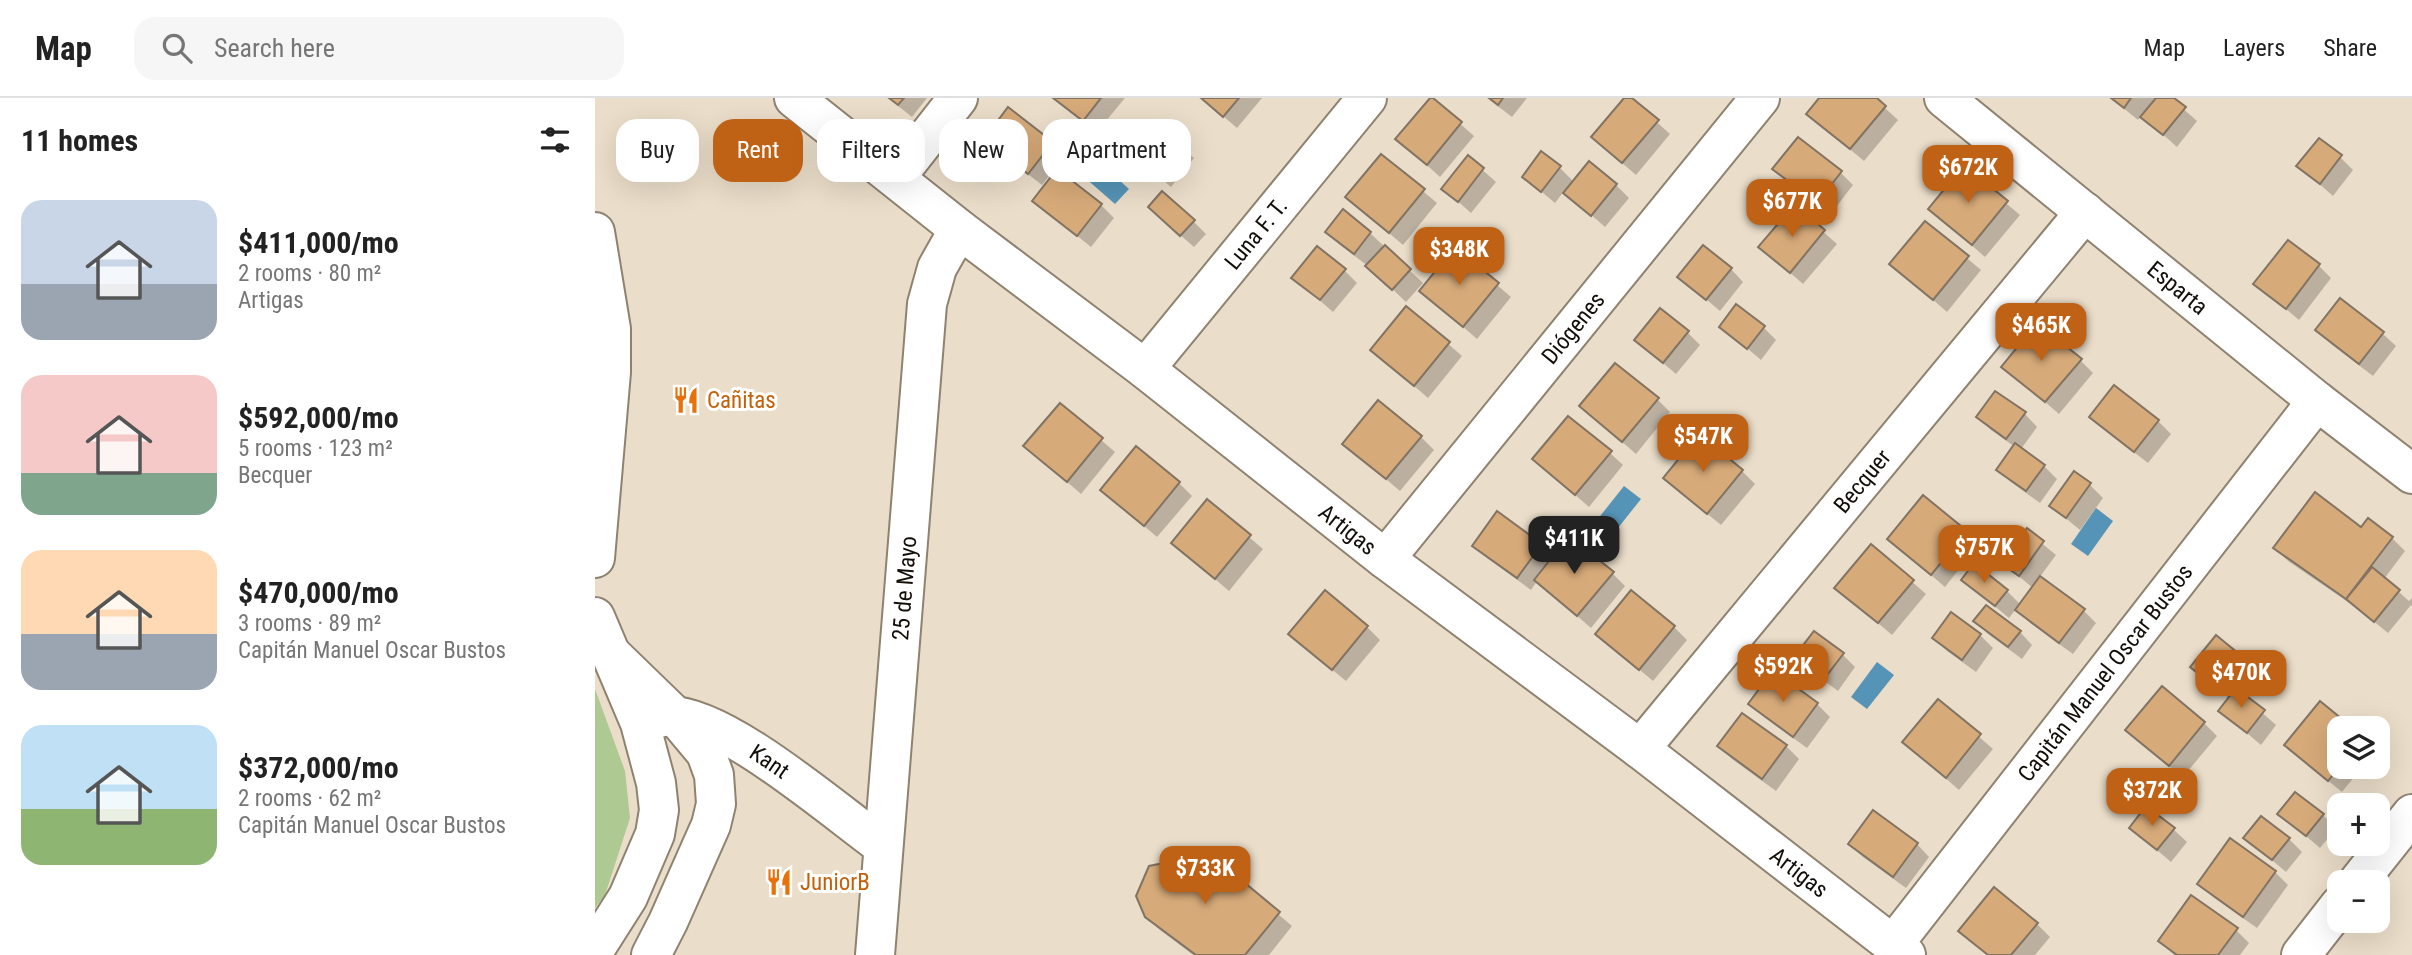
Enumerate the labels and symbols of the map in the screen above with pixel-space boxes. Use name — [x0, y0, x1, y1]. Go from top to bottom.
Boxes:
pin: $672K — [1919, 146, 2017, 205]
pin: $677K — [1743, 180, 1841, 239]
street label: Luna F. T. — [1219, 193, 1293, 275]
pin: $348K — [1410, 228, 1508, 287]
street label: Esparta — [2142, 256, 2213, 321]
street label: Diógenes — [1536, 287, 1611, 369]
pin: $465K — [1992, 303, 2090, 363]
restaurant icon: Cañitas — [671, 385, 701, 415]
place label: Cañitas — [707, 387, 776, 414]
pin: $547K — [1654, 414, 1752, 474]
street label: Becquer — [1828, 444, 1897, 519]
street label: Artigas — [1313, 499, 1382, 561]
pin: $411K — [1525, 517, 1623, 576]
pin: $757K — [1935, 526, 2033, 585]
street label: 25 de Mayo — [887, 535, 922, 641]
street label: Capitán Manuel Oscar Bustos — [2012, 559, 2199, 787]
pin: $592K — [1734, 644, 1832, 704]
pin: $470K — [2192, 650, 2290, 710]
street label: Kant — [744, 739, 794, 785]
pin: $372K — [2103, 768, 2201, 828]
street label: Artigas — [1765, 842, 1833, 904]
pin: $733K — [1156, 846, 1254, 906]
restaurant icon: JuniorB — [764, 867, 794, 897]
place label: JuniorB — [800, 869, 870, 896]

